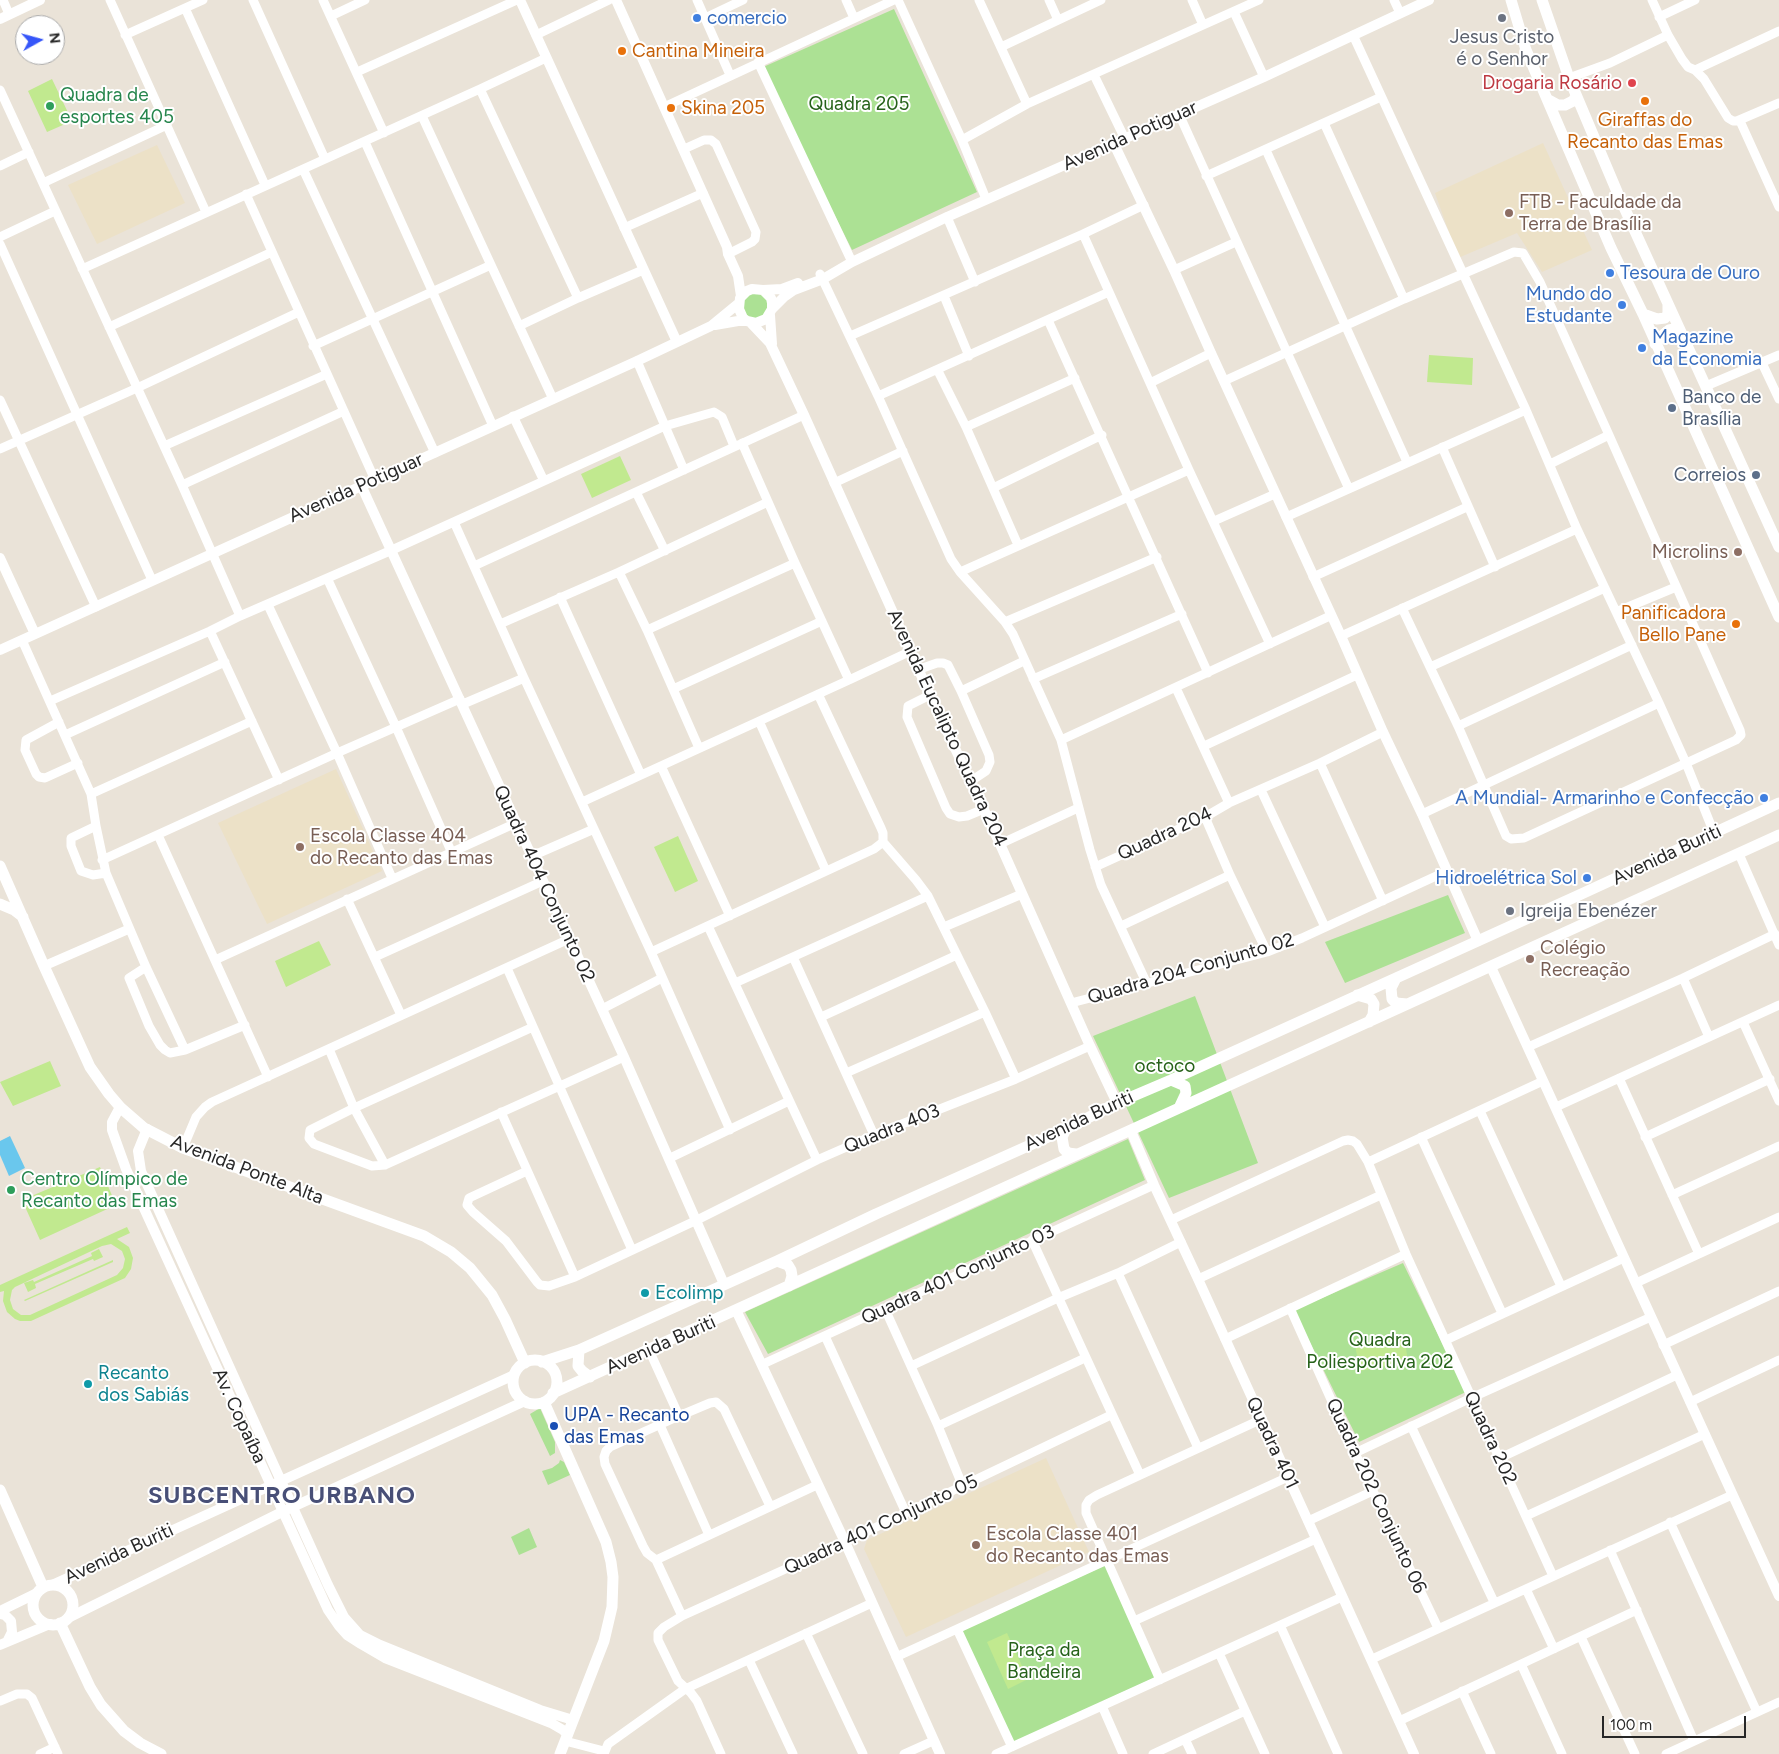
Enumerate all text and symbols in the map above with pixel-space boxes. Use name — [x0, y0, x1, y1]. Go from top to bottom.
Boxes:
place label: comercio — [707, 7, 787, 29]
marker: comercio — [691, 12, 703, 24]
marker: Jesus Cristo é o Senhor — [1496, 12, 1508, 24]
north arrow — [15, 15, 65, 65]
place label: Jesus Cristo é o Senhor — [1450, 26, 1554, 70]
text: N — [45, 32, 63, 45]
place label: Cantina Mineira — [632, 40, 765, 62]
marker: Cantina Mineira — [616, 45, 628, 57]
place label: Drogaria Rosário — [1482, 72, 1622, 94]
marker: Drogaria Rosário — [1626, 77, 1638, 89]
place label: Quadra de esportes 405 — [60, 84, 174, 128]
park label: Quadra 205 — [809, 93, 909, 115]
marker: Giraffas do Recanto das Emas — [1639, 95, 1651, 107]
street label: Avenida Potiguar — [1059, 96, 1201, 176]
place label: Skina 205 — [681, 97, 765, 119]
marker: Quadra de esportes 405 — [44, 100, 56, 112]
marker: Skina 205 — [665, 102, 677, 114]
place label: Giraffas do Recanto das Emas — [1567, 109, 1723, 153]
place label: FTB - Faculdade da Terra de Brasília — [1519, 191, 1682, 235]
marker: FTB - Faculdade da Terra de Brasília — [1503, 207, 1515, 219]
place label: Tesoura de Ouro — [1620, 262, 1760, 284]
marker: Tesoura de Ouro — [1604, 267, 1616, 279]
place label: Mundo do Estudante — [1525, 283, 1612, 327]
marker: Mundo do Estudante — [1616, 299, 1628, 311]
place label: Magazine da Economia — [1652, 326, 1762, 370]
marker: Magazine da Economia — [1636, 342, 1648, 354]
place label: Banco de Brasília — [1682, 386, 1761, 430]
marker: Banco de Brasília — [1666, 402, 1678, 414]
street label: Avenida Potiguar — [285, 448, 427, 528]
place label: Correios — [1674, 464, 1746, 486]
marker: Correios — [1750, 469, 1762, 481]
place label: Microlins — [1652, 541, 1728, 563]
marker: Microlins — [1732, 546, 1744, 558]
place label: Panificadora Bello Pane — [1621, 602, 1726, 646]
street label: Avenida Eucalipto Quadra 204 — [882, 606, 1012, 850]
marker: Panificadora Bello Pane — [1730, 618, 1742, 630]
street label: Quadra 404 Conjunto 02 — [488, 782, 600, 986]
place label: A Mundial- Armarinho e Confecção — [1455, 787, 1754, 809]
marker: A Mundial- Armarinho e Confecção — [1758, 792, 1770, 804]
street label: Quadra 204 — [1114, 802, 1216, 866]
street label: Avenida Buriti — [1609, 820, 1725, 890]
place label: Escola Classe 404 do Recanto das Emas — [310, 825, 493, 869]
marker: Escola Classe 404 do Recanto das Emas — [294, 841, 306, 853]
place label: Hidroelétrica Sol — [1435, 867, 1577, 889]
marker: Hidroelétrica Sol — [1581, 872, 1593, 884]
place label: Igreija Ebenézer — [1520, 900, 1657, 922]
marker: Igreija Ebenézer — [1504, 905, 1516, 917]
street label: Quadra 204 Conjunto 02 — [1085, 929, 1297, 1009]
place label: Colégio Recreação — [1540, 937, 1630, 981]
marker: Colégio Recreação — [1524, 953, 1536, 965]
park label: octoco — [1135, 1055, 1195, 1077]
street label: Avenida Buriti — [1021, 1086, 1137, 1156]
street label: Quadra 403 — [841, 1099, 943, 1159]
street label: Avenida Ponte Alta — [167, 1130, 327, 1210]
place label: Centro Olímpico de Recanto das Emas — [21, 1168, 188, 1212]
marker: Centro Olímpico de Recanto das Emas — [5, 1184, 17, 1196]
street label: Quadra 401 Conjunto 03 — [858, 1220, 1058, 1330]
place label: Ecolimp — [655, 1282, 724, 1304]
marker: Ecolimp — [639, 1287, 651, 1299]
street label: Avenida Buriti — [603, 1311, 719, 1379]
park label: Quadra Poliesportiva 202 — [1306, 1329, 1454, 1373]
place label: Recanto dos Sabiás — [98, 1362, 189, 1406]
street label: Av. Copaíba — [207, 1365, 271, 1467]
marker: Recanto dos Sabiás — [82, 1378, 94, 1390]
street label: Quadra 202 — [1458, 1388, 1522, 1488]
street label: Quadra 401 — [1241, 1393, 1303, 1493]
street label: Quadra 202 Conjunto 06 — [1321, 1395, 1431, 1597]
place label: UPA - Recanto das Emas — [564, 1404, 690, 1448]
marker: UPA - Recanto das Emas — [548, 1420, 560, 1432]
street label: Quadra 401 Conjunto 05 — [780, 1470, 982, 1580]
district label: SUBCENTRO URBANO — [146, 1482, 418, 1510]
street label: Avenida Buriti — [61, 1519, 177, 1589]
place label: Escola Classe 401 do Recanto das Emas — [986, 1523, 1169, 1567]
marker: Escola Classe 401 do Recanto das Emas — [970, 1539, 982, 1551]
park label: Praça da Bandeira — [1007, 1639, 1081, 1683]
scale bar — [1604, 1706, 1748, 1738]
text: 100 m — [1610, 1716, 1652, 1734]

